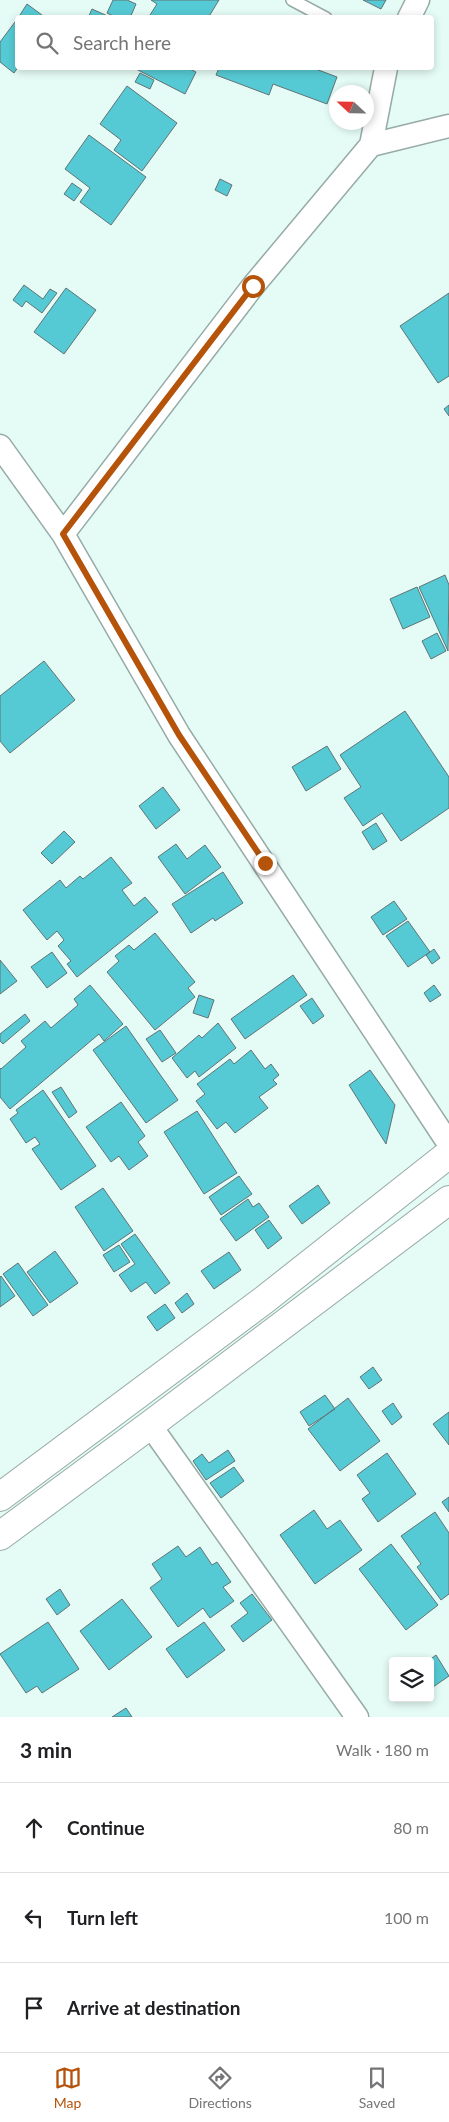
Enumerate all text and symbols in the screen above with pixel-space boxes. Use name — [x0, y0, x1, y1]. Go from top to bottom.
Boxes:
search box — [15, 15, 434, 70]
icon: search — [33, 29, 61, 57]
text: Search here — [73, 31, 171, 54]
north arrow — [329, 85, 374, 130]
route start — [242, 275, 265, 298]
route end — [254, 852, 277, 875]
map controls — [389, 1657, 434, 1702]
button: layers — [389, 1657, 434, 1702]
text: 3 min — [20, 1737, 72, 1762]
text: Walk · 180 m — [336, 1740, 429, 1759]
icon: ahead — [20, 1814, 48, 1842]
text: Continue — [67, 1816, 145, 1839]
text: 80 m — [393, 1818, 429, 1837]
icon: left — [20, 1904, 48, 1932]
text: Turn left — [67, 1906, 138, 1929]
text: 100 m — [384, 1908, 429, 1927]
icon: arrive — [20, 1994, 48, 2022]
text: Arrive at destination — [67, 1996, 240, 2019]
tab: Map — [54, 2064, 82, 2111]
tab: Directions — [189, 2064, 252, 2111]
tab: Saved — [359, 2064, 395, 2111]

